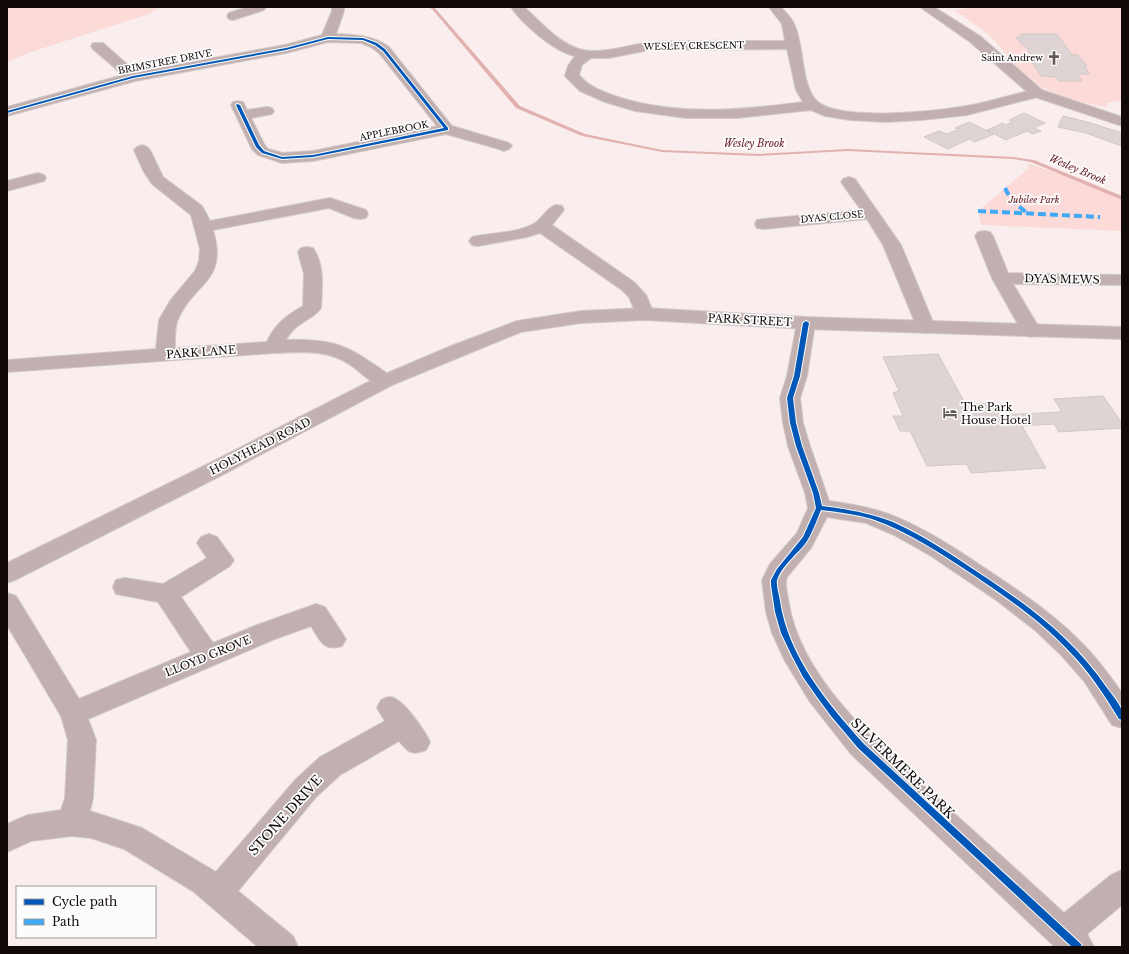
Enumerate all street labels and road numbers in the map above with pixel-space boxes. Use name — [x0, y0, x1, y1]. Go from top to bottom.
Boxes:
street label: WESLEY CRESCENT — [643, 39, 745, 52]
street label: BRIMSTREE DRIVE — [117, 47, 213, 76]
street label: APPLEBROOK — [357, 118, 430, 143]
street label: DYAS CLOSE — [800, 208, 864, 225]
street label: DYAS MEWS — [1024, 271, 1100, 287]
street label: PARK STREET — [707, 311, 793, 329]
street label: PARK LANE — [166, 343, 236, 361]
street label: HOLYHEAD ROAD — [207, 414, 313, 478]
street label: LLOYD GROVE — [163, 632, 253, 680]
street label: SILVERMERE PARK — [847, 714, 959, 823]
street label: STONE DRIVE — [245, 772, 326, 859]

